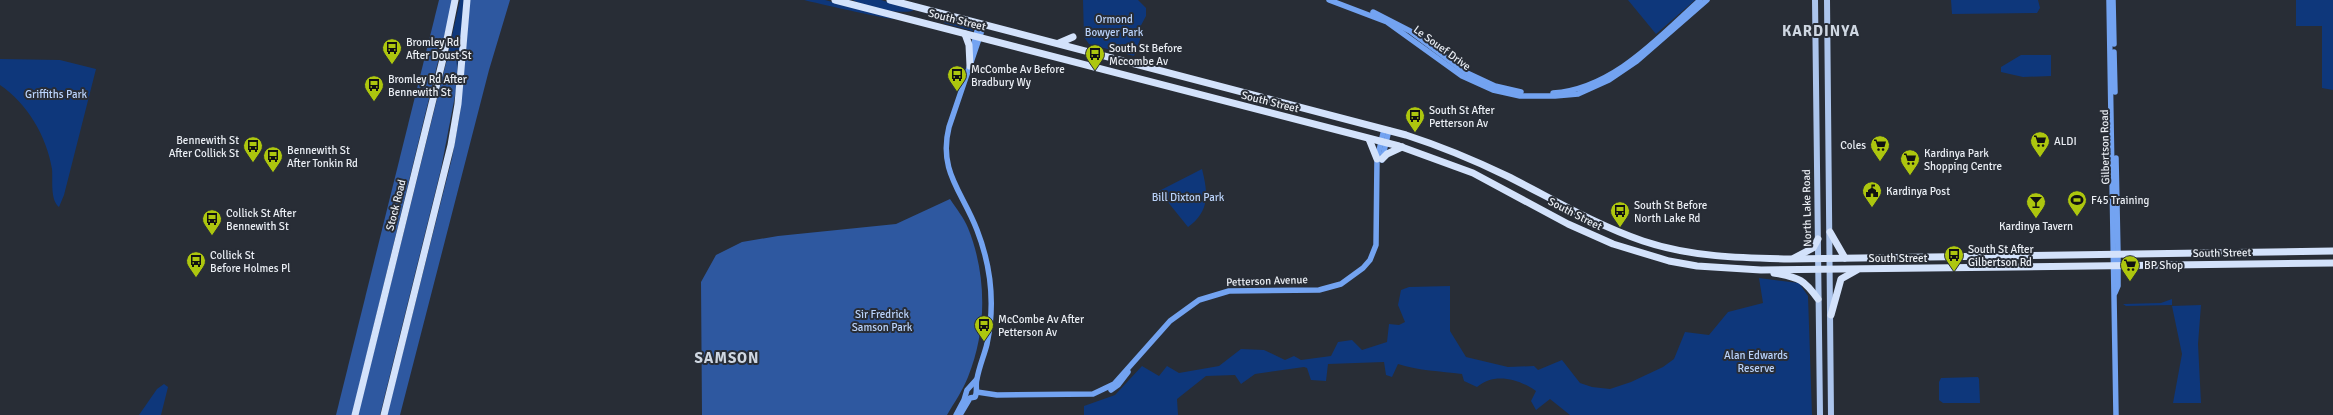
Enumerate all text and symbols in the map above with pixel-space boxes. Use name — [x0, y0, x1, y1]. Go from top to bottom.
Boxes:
street label: South Street — [927, 7, 987, 33]
park label: Ormond Bowyer Park — [1085, 13, 1144, 39]
district label: KARDINYA — [1782, 22, 1860, 40]
street label: Le Souef Drive — [1411, 23, 1473, 73]
place label: Bromley Rd After Doust St — [406, 36, 472, 62]
bus stop icon: Bromley Rd After Doust St — [381, 37, 403, 65]
place label: South St Before Mccombe Av — [1109, 42, 1182, 68]
bus stop icon: South St Before Mccombe Av — [1084, 43, 1106, 71]
place label: McCombe Av Before Bradbury Wy — [971, 63, 1065, 89]
bus stop icon: McCombe Av Before Bradbury Wy — [946, 64, 968, 92]
place label: Bromley Rd After Bennewith St — [388, 73, 467, 99]
bus stop icon: Bromley Rd After Bennewith St — [363, 74, 385, 102]
park label: Griffiths Park — [25, 88, 88, 101]
street label: South Street — [1240, 89, 1300, 115]
place label: South St After Petterson Av — [1429, 104, 1495, 130]
bus stop icon: South St After Petterson Av — [1404, 105, 1426, 133]
street label: Gilbertson Road — [2098, 109, 2112, 185]
supermarket icon: ALDI — [2029, 130, 2051, 158]
place label: Bennewith St After Collick St — [169, 134, 239, 160]
supermarket icon: Coles — [1869, 134, 1891, 162]
bus stop icon: Bennewith St After Collick St — [242, 135, 264, 163]
place label: ALDI — [2054, 135, 2077, 148]
place label: Coles — [1840, 139, 1866, 152]
place label: Bennewith St After Tonkin Rd — [287, 144, 358, 170]
bus stop icon: Bennewith St After Tonkin Rd — [262, 145, 284, 173]
place label: Kardinya Park Shopping Centre — [1924, 147, 2002, 173]
supermarket icon: Kardinya Park Shopping Centre — [1899, 148, 1921, 176]
street label: North Lake Road — [1800, 169, 1814, 247]
street label: Stock Road — [383, 178, 409, 232]
public building icon: Kardinya Post — [1861, 180, 1883, 208]
place label: Kardinya Post — [1886, 185, 1950, 198]
sports icon: F45 Training — [2066, 189, 2088, 217]
park label: Bill Dixton Park — [1152, 191, 1225, 204]
bar icon: Kardinya Tavern — [2025, 191, 2047, 219]
place label: F45 Training — [2091, 194, 2149, 207]
street label: South Street — [1546, 195, 1604, 233]
place label: South St Before North Lake Rd — [1634, 199, 1707, 225]
bus stop icon: South St Before North Lake Rd — [1609, 200, 1631, 228]
place label: Collick St After Bennewith St — [226, 207, 296, 233]
bus stop icon: Collick St After Bennewith St — [201, 208, 223, 236]
place label: Kardinya Tavern — [1999, 220, 2073, 233]
place label: South St After Gilbertson Rd — [1968, 243, 2034, 269]
bus stop icon: South St After Gilbertson Rd — [1943, 244, 1965, 272]
street label: South Street — [2193, 246, 2252, 260]
place label: Collick St Before Holmes Pl — [210, 249, 291, 275]
bus stop icon: Collick St Before Holmes Pl — [185, 250, 207, 278]
street label: South Street — [1869, 252, 1928, 265]
supermarket icon: BP Shop — [2119, 254, 2141, 282]
place label: BP Shop — [2144, 259, 2183, 272]
street label: Petterson Avenue — [1226, 273, 1308, 289]
park label: Sir Fredrick Samson Park — [852, 308, 913, 334]
place label: McCombe Av After Petterson Av — [998, 313, 1084, 339]
bus stop icon: McCombe Av After Petterson Av — [973, 314, 995, 342]
district label: SAMSON — [694, 349, 760, 367]
park label: Alan Edwards Reserve — [1724, 349, 1788, 375]

